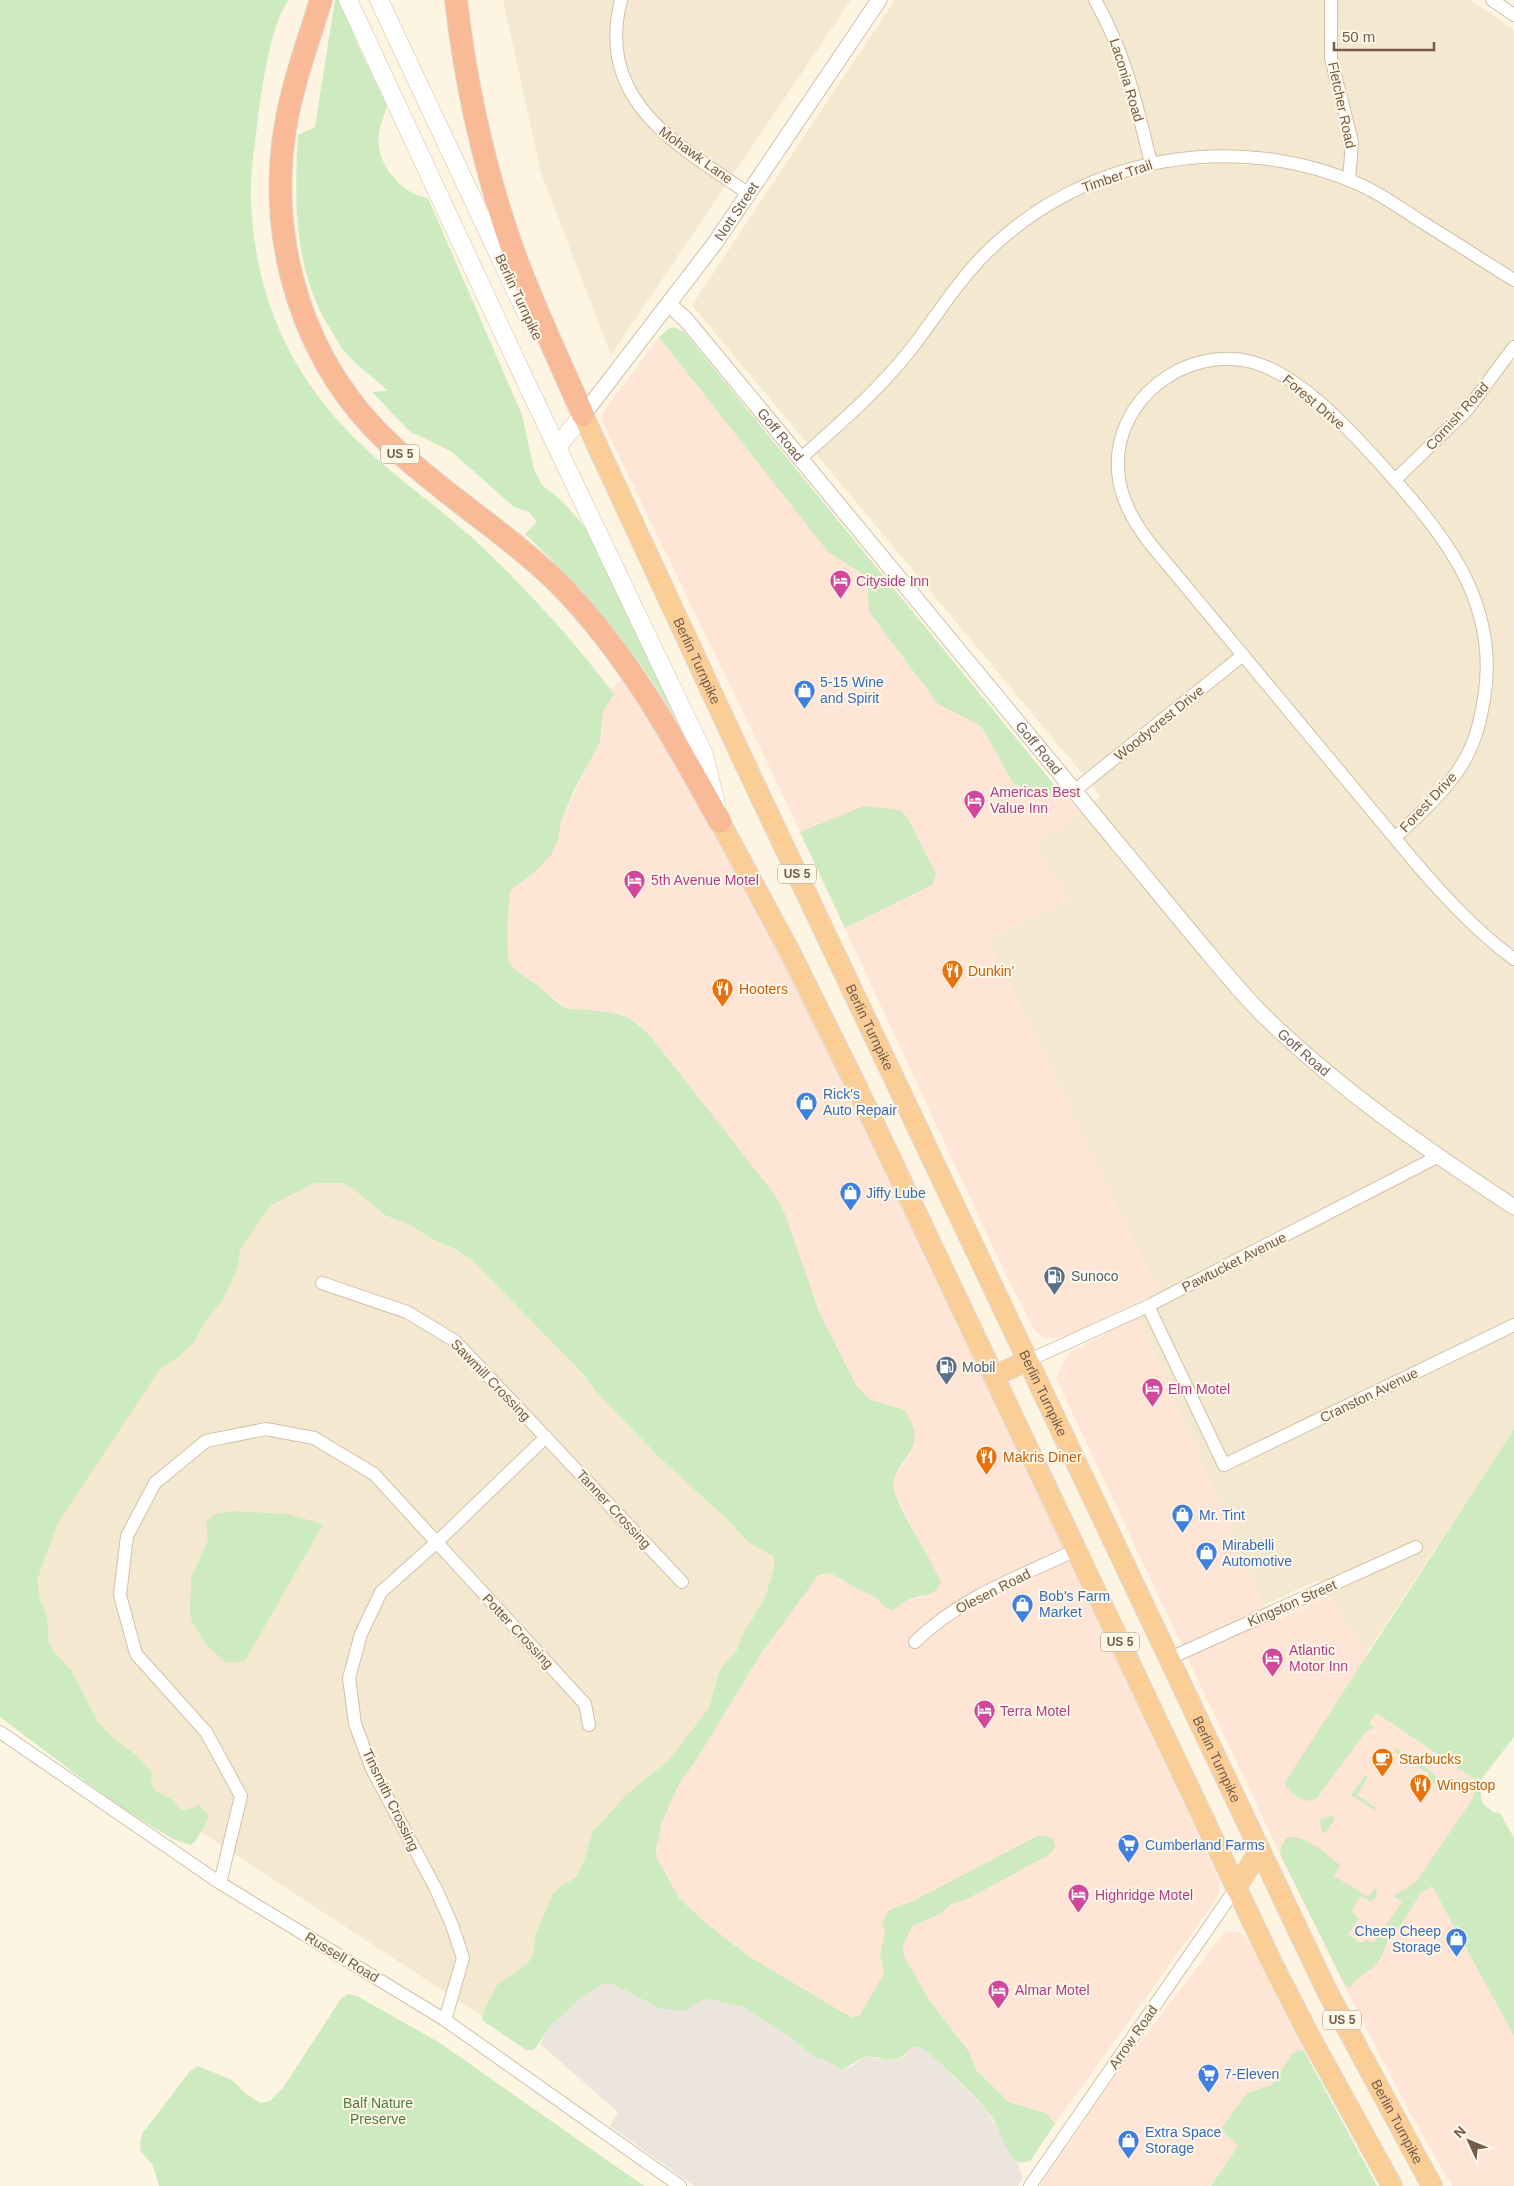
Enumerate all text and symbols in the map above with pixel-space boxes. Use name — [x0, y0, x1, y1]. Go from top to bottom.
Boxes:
scale bar — [1334, 20, 1434, 52]
text: 50 m — [1342, 28, 1375, 45]
street label: Laconia Road — [1107, 36, 1147, 124]
street label: Fletcher Road — [1325, 60, 1359, 150]
street label: Mohawk Lane — [656, 123, 736, 187]
street label: Timber Trail — [1080, 156, 1154, 196]
street label: Nott Street — [711, 179, 762, 244]
street label: Berlin Turnpike — [492, 251, 546, 343]
street label: Forest Drive — [1280, 371, 1349, 433]
street label: Cornish Road — [1422, 379, 1492, 453]
street label: Goff Road — [754, 405, 807, 464]
road number: US 5 — [381, 444, 419, 464]
hotel icon: Cityside Inn — [828, 569, 852, 600]
place label: Cityside Inn — [856, 573, 929, 589]
street label: Berlin Turnpike — [670, 615, 724, 707]
place label: 5-15 Wine and Spirit — [820, 674, 884, 706]
shop icon: 5-15 Wine and Spirit — [792, 678, 816, 709]
street label: Woodycrest Drive — [1111, 682, 1207, 764]
street label: Goff Road — [1013, 718, 1065, 778]
street label: Forest Drive — [1396, 769, 1460, 835]
place label: Americas Best Value Inn — [990, 784, 1080, 816]
hotel icon: Americas Best Value Inn — [962, 788, 986, 819]
road number: US 5 — [778, 864, 816, 884]
hotel icon: 5th Avenue Motel — [623, 868, 647, 899]
place label: 5th Avenue Motel — [651, 872, 759, 888]
restaurant icon: Dunkin' — [940, 959, 964, 990]
place label: Dunkin' — [968, 963, 1014, 979]
restaurant icon: Hooters — [711, 977, 735, 1008]
place label: Hooters — [739, 981, 788, 997]
street label: Berlin Turnpike — [843, 981, 897, 1073]
street label: Goff Road — [1275, 1025, 1333, 1079]
place label: Rick's Auto Repair — [823, 1086, 897, 1118]
shop icon: Rick's Auto Repair — [795, 1090, 819, 1121]
shop icon: Jiffy Lube — [838, 1181, 862, 1212]
place label: Jiffy Lube — [866, 1185, 926, 1201]
street label: Pawtucket Avenue — [1179, 1229, 1289, 1295]
fuel station icon: Sunoco — [1043, 1264, 1067, 1295]
place label: Sunoco — [1071, 1268, 1119, 1284]
street label: Sawmill Crossing — [448, 1336, 534, 1424]
street label: Berlin Turnpike — [1016, 1347, 1071, 1439]
fuel station icon: Mobil — [934, 1355, 958, 1386]
place label: Mobil — [962, 1359, 995, 1375]
street label: Cranston Avenue — [1317, 1364, 1421, 1426]
hotel icon: Elm Motel — [1140, 1377, 1164, 1408]
place label: Elm Motel — [1168, 1381, 1230, 1397]
restaurant icon: Makris Diner — [975, 1445, 999, 1476]
place label: Makris Diner — [1003, 1449, 1082, 1465]
street label: Tanner Crossing — [573, 1466, 655, 1552]
shop icon: Mr. Tint — [1171, 1503, 1195, 1534]
place label: Mr. Tint — [1199, 1507, 1245, 1523]
place label: Mirabelli Automotive — [1222, 1537, 1292, 1569]
shop icon: Mirabelli Automotive — [1194, 1541, 1218, 1572]
street label: Olesen Road — [953, 1565, 1033, 1617]
street label: Kingston Street — [1245, 1576, 1339, 1630]
place label: Bob's Farm Market — [1039, 1588, 1110, 1620]
street label: Potter Crossing — [479, 1590, 557, 1672]
shop icon: Bob's Farm Market — [1011, 1592, 1035, 1623]
road number: US 5 — [1101, 1632, 1139, 1651]
place label: Atlantic Motor Inn — [1289, 1642, 1348, 1674]
hotel icon: Atlantic Motor Inn — [1261, 1646, 1285, 1677]
hotel icon: Terra Motel — [972, 1699, 996, 1730]
place label: Terra Motel — [1000, 1703, 1070, 1719]
street label: Berlin Turnpike — [1190, 1713, 1244, 1805]
street label: Tinsmith Crossing — [359, 1746, 423, 1854]
cafe icon: Starbucks — [1371, 1747, 1395, 1778]
place label: Starbucks — [1399, 1751, 1461, 1767]
restaurant icon: Wingstop — [1409, 1773, 1433, 1804]
place label: Wingstop — [1437, 1777, 1496, 1793]
supermarket icon: Cumberland Farms — [1117, 1833, 1141, 1864]
place label: Cumberland Farms — [1145, 1837, 1265, 1853]
hotel icon: Highridge Motel — [1067, 1883, 1091, 1914]
place label: Highridge Motel — [1095, 1887, 1193, 1903]
place label: Cheep Cheep Storage — [1355, 1923, 1441, 1955]
shop icon: Cheep Cheep Storage — [1445, 1927, 1469, 1958]
street label: Russell Road — [302, 1929, 382, 1985]
hotel icon: Almar Motel — [987, 1978, 1011, 2009]
place label: Almar Motel — [1015, 1982, 1090, 1998]
street label: Arrow Road — [1105, 2002, 1161, 2072]
road number: US 5 — [1323, 2010, 1361, 2030]
supermarket icon: 7-Eleven — [1196, 2062, 1220, 2093]
place label: 7-Eleven — [1224, 2066, 1279, 2082]
street label: Berlin Turnpike — [1368, 2077, 1427, 2167]
park label: Balf Nature Preserve — [343, 2095, 413, 2127]
north arrow — [1444, 2116, 1494, 2166]
text: N — [1450, 2123, 1469, 2141]
place label: Extra Space Storage — [1145, 2124, 1221, 2156]
shop icon: Extra Space Storage — [1117, 2128, 1141, 2159]

